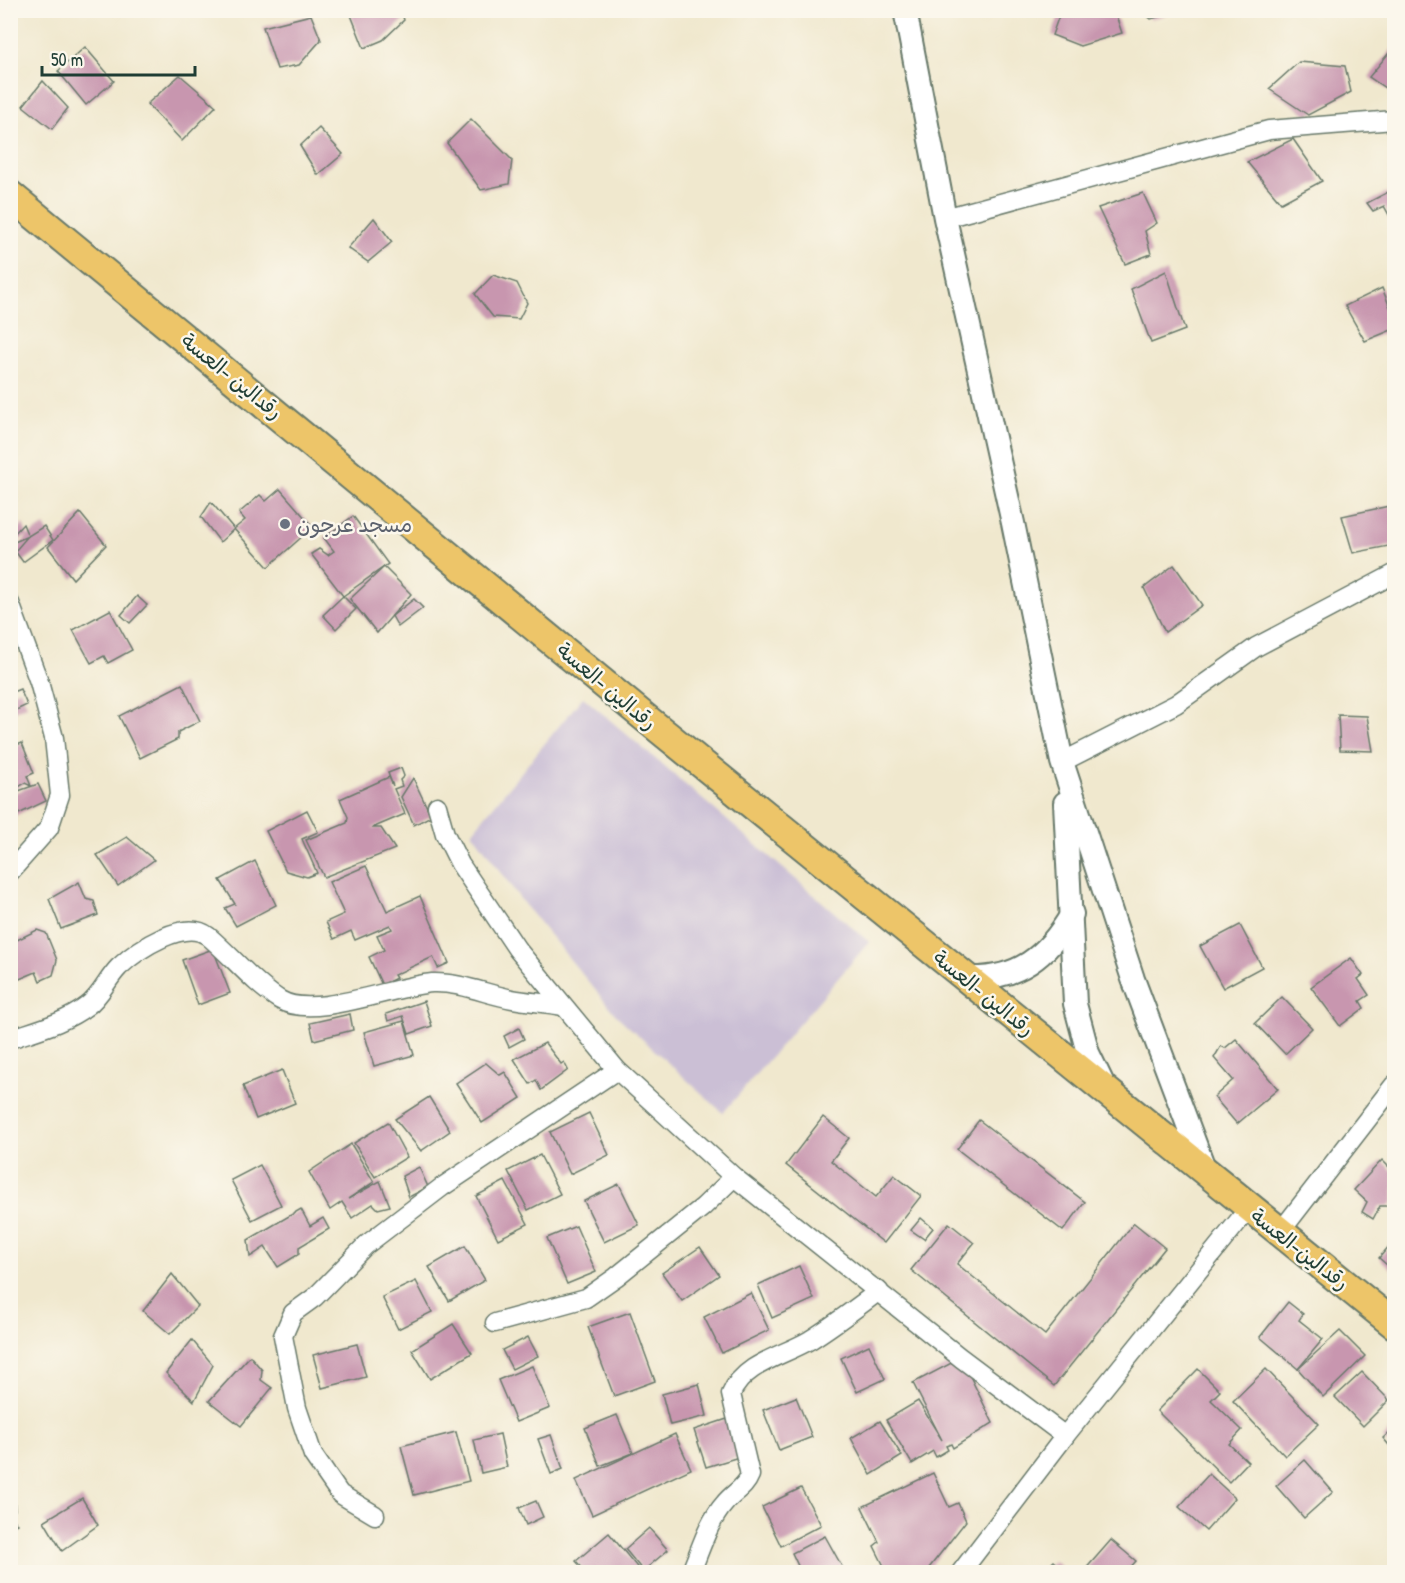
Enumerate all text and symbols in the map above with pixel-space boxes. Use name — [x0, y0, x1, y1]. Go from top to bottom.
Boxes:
scale bar — [42, 39, 195, 77]
text: 50 m — [51, 47, 83, 72]
street label: رقدالين -العسة — [175, 326, 289, 426]
place label: مسجد عرجون — [297, 510, 412, 539]
marker: مسجد عرجون — [278, 517, 292, 531]
street label: رقدالين -العسة — [551, 635, 663, 737]
street label: رقدالين -العسة — [927, 943, 1041, 1043]
street label: رقدالين-العسة — [1245, 1201, 1355, 1297]

